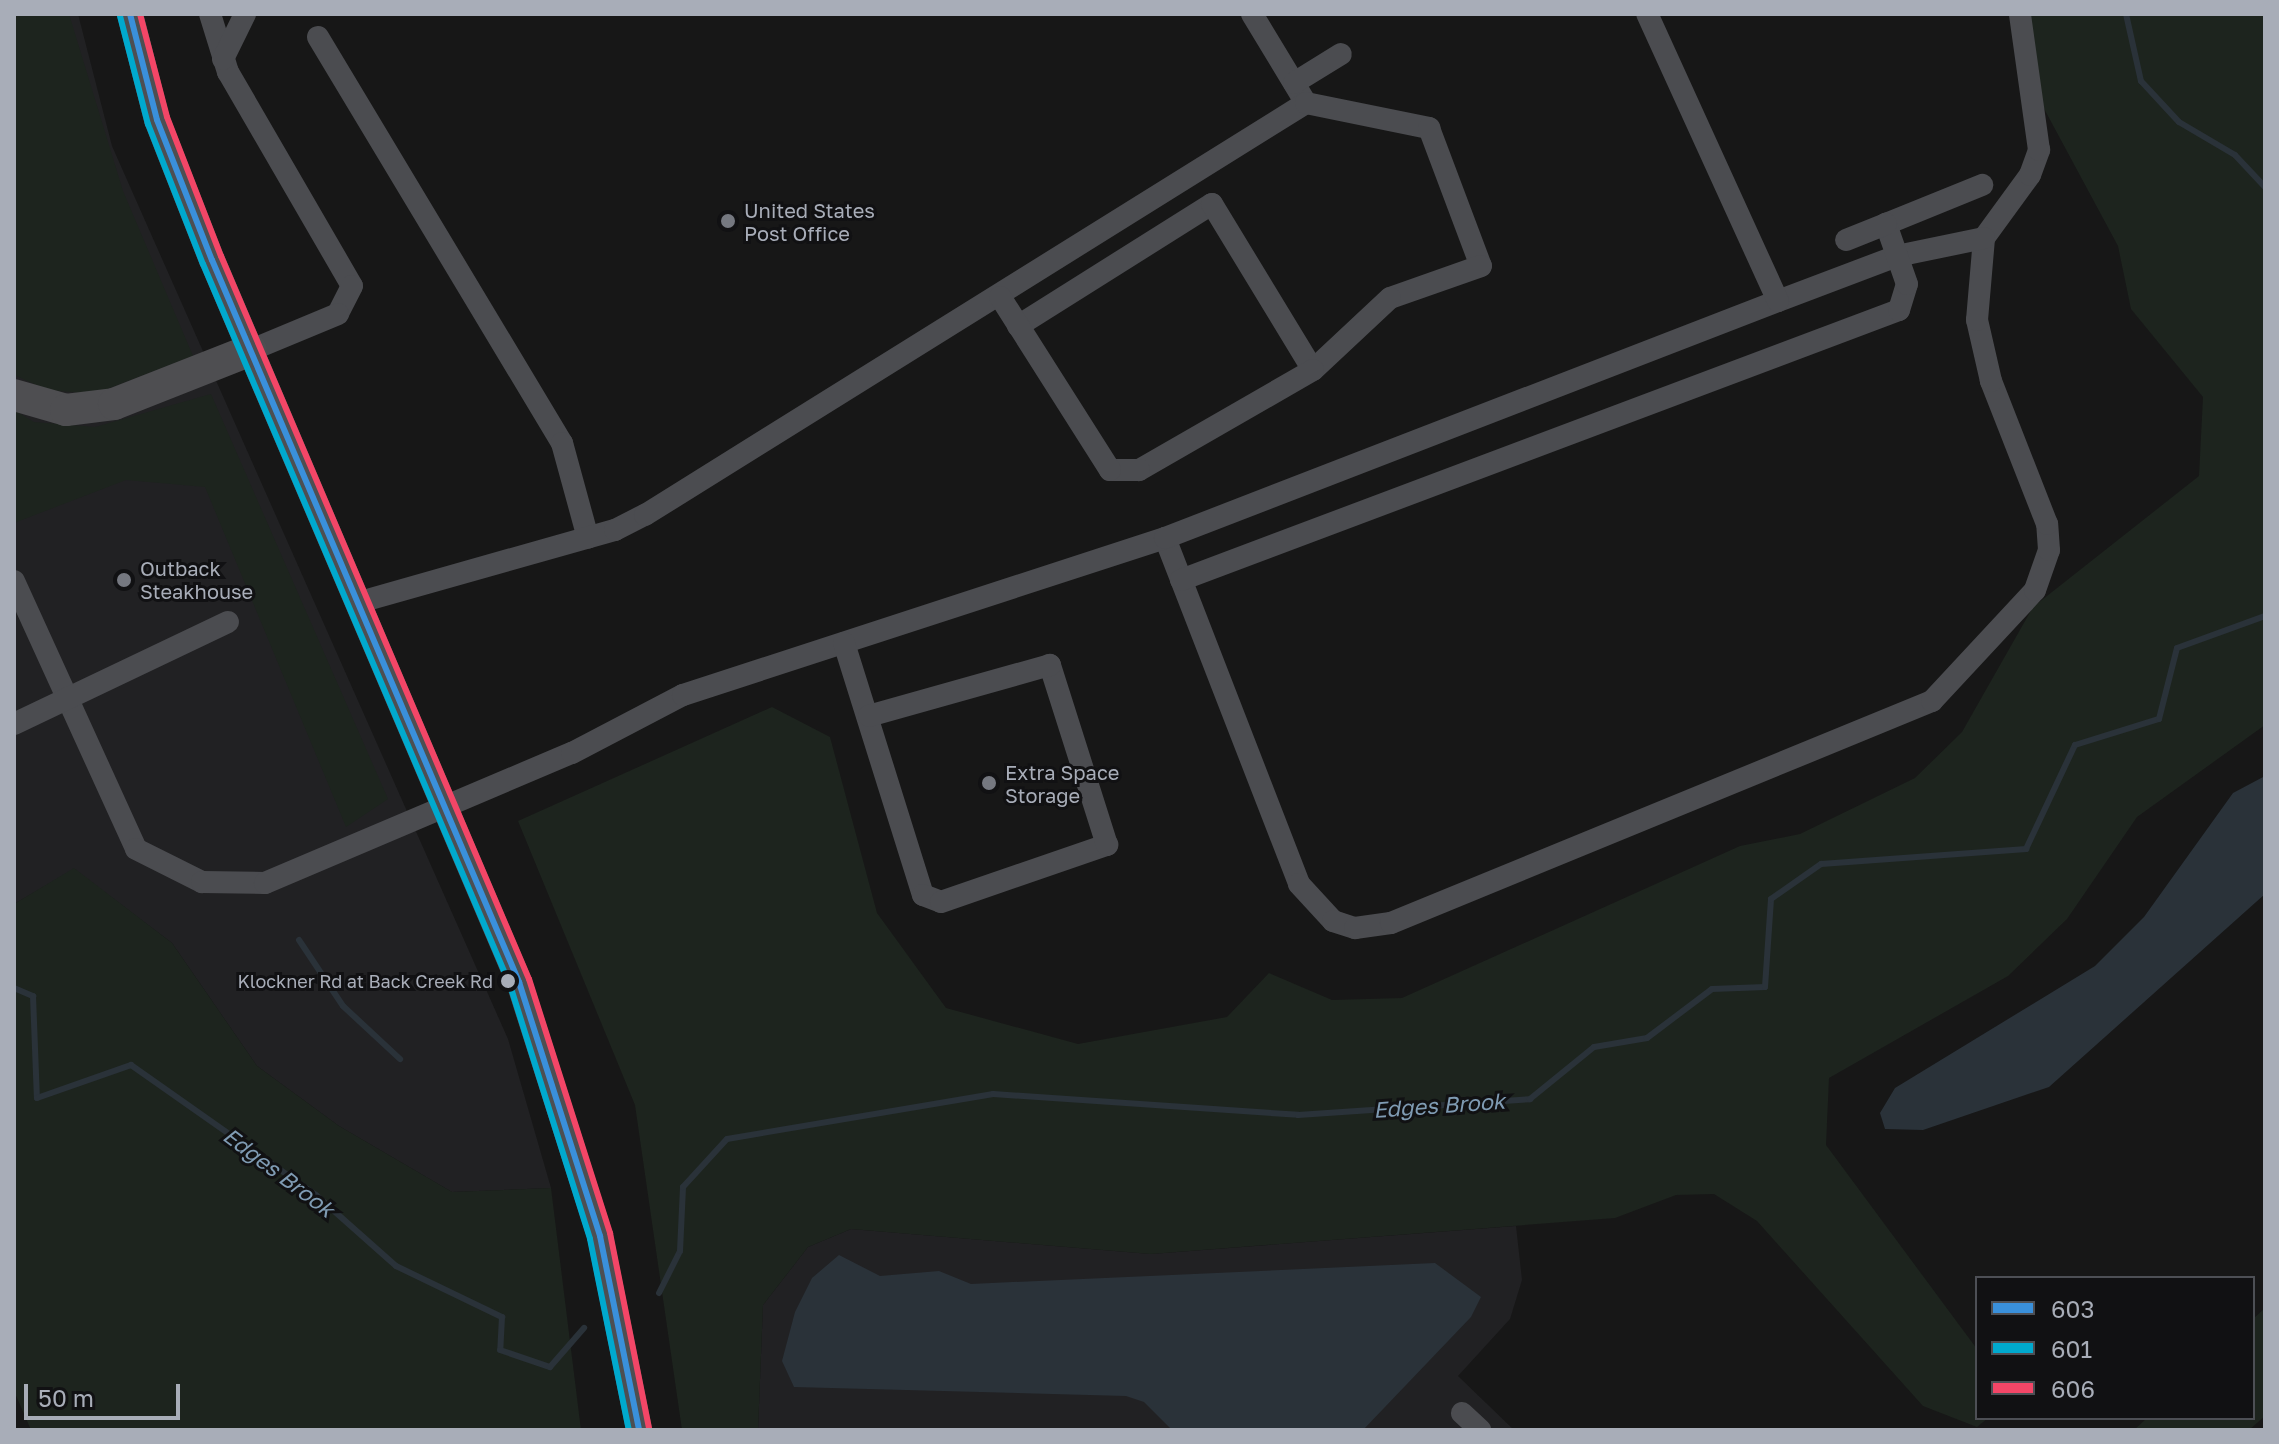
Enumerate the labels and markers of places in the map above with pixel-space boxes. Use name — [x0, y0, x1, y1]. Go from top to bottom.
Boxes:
place label: United States Post Office — [744, 198, 875, 245]
marker: United States Post Office — [719, 212, 737, 230]
place label: Outback Steakhouse — [140, 556, 253, 603]
marker: Outback Steakhouse — [115, 571, 133, 589]
place label: Extra Space Storage — [1005, 760, 1119, 807]
marker: Extra Space Storage — [980, 774, 998, 792]
place label: Klockner Rd at Back Creek Rd — [238, 970, 493, 992]
marker: Klockner Rd at Back Creek Rd — [500, 973, 516, 989]

